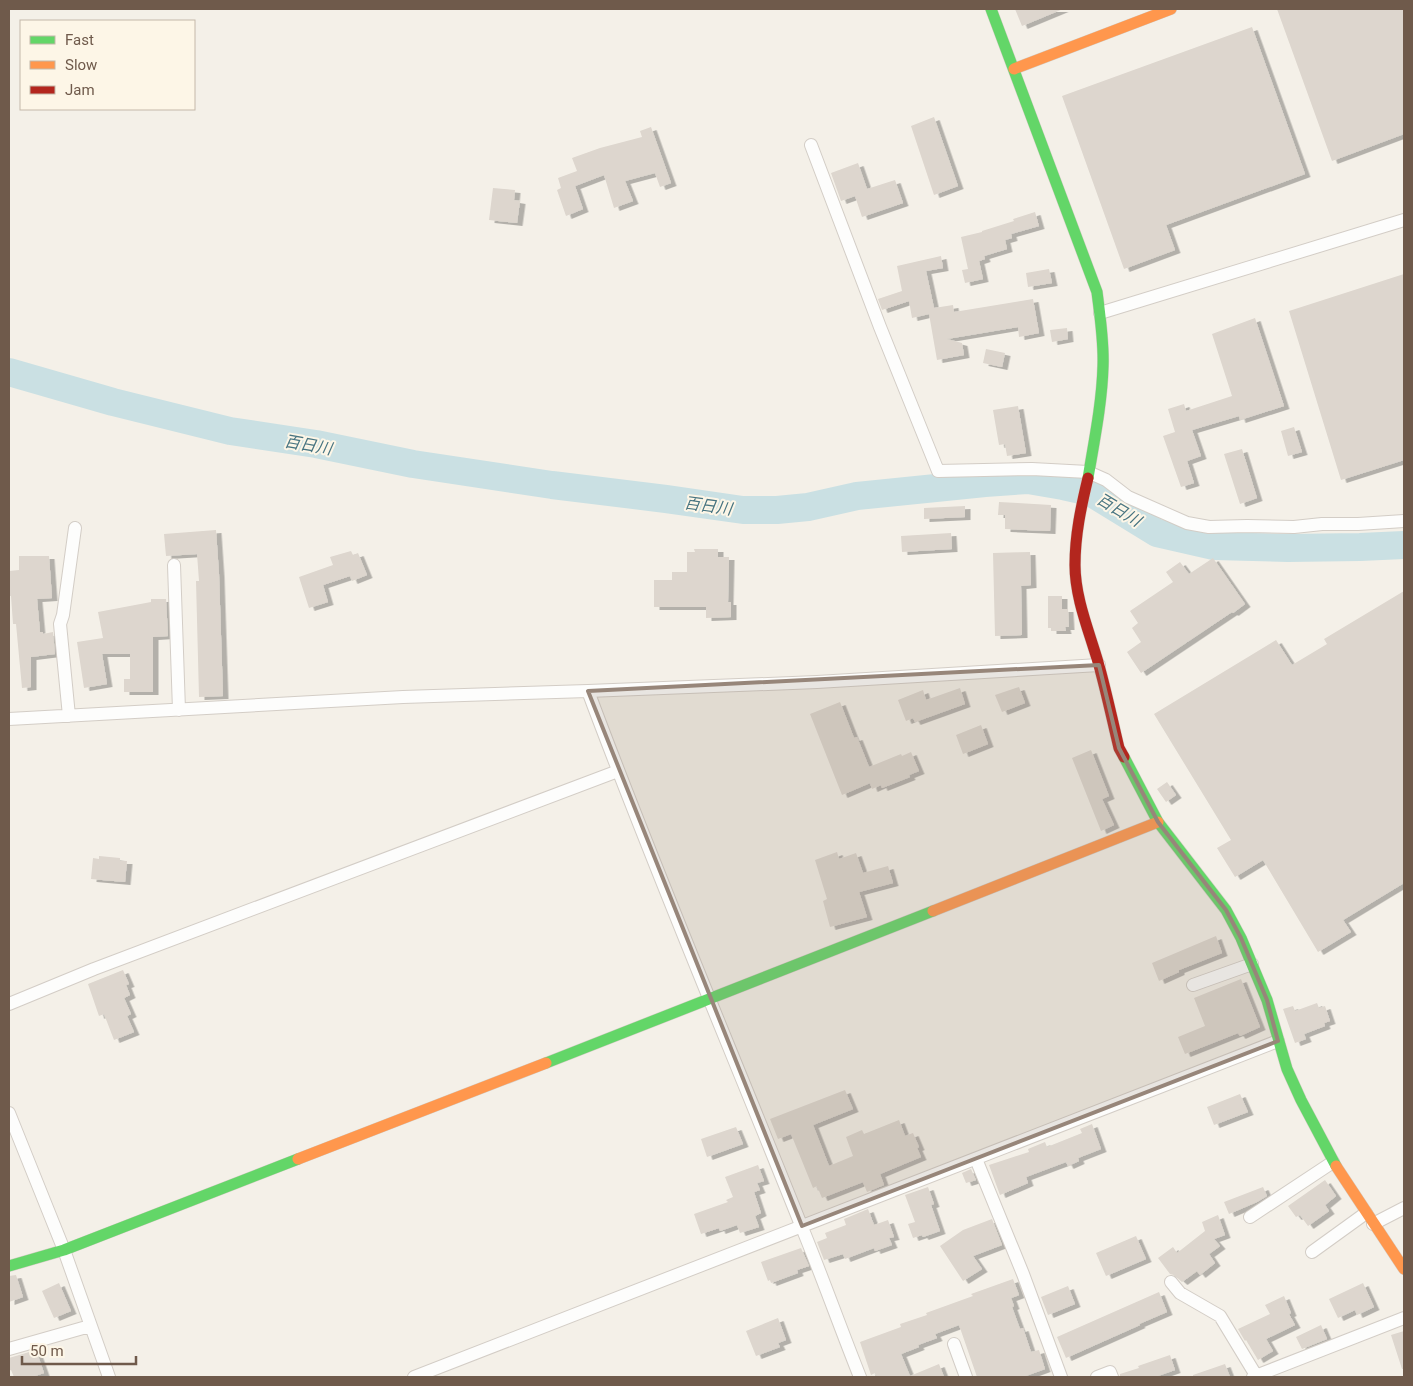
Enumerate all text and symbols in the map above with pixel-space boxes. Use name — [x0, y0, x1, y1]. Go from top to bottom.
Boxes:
legend — [20, 20, 195, 110]
text: Fast — [65, 31, 94, 49]
text: Slow — [65, 56, 97, 74]
text: Jam — [65, 81, 95, 99]
water label: 百日川 — [283, 431, 335, 459]
water label: 百日川 — [1094, 489, 1146, 532]
water label: 百日川 — [683, 493, 735, 519]
scale bar — [22, 1334, 136, 1366]
text: 50 m — [30, 1342, 64, 1360]

